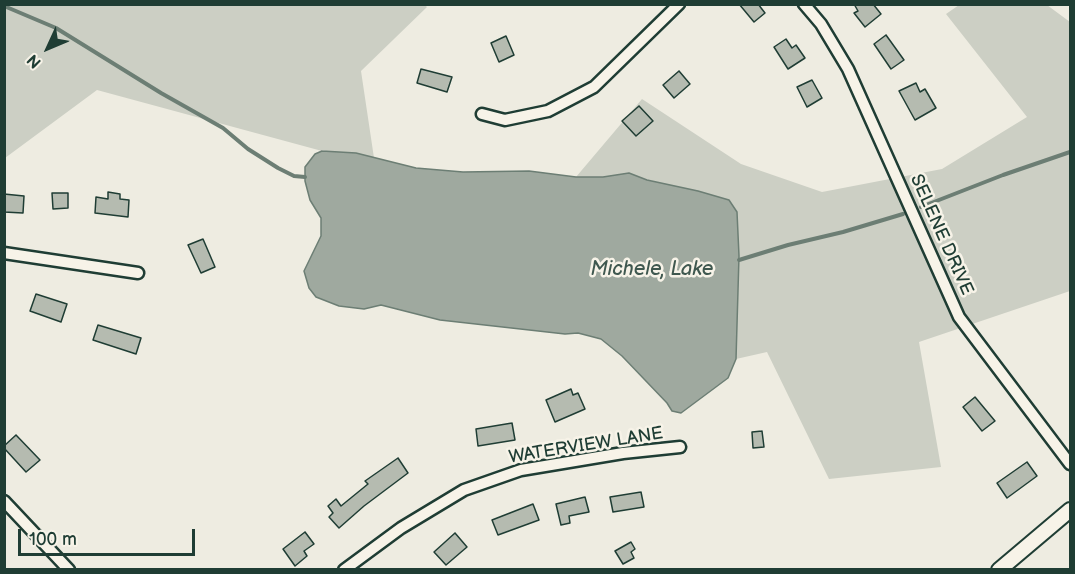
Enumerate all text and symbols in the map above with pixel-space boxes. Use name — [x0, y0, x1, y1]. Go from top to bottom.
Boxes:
north arrow — [18, 18, 78, 78]
text: N — [24, 50, 46, 72]
street label: SELENE DRIVE — [905, 171, 977, 299]
water label: Michele, Lake — [591, 258, 713, 282]
street label: WATERVIEW LANE — [507, 423, 665, 469]
scale bar — [21, 517, 198, 555]
text: 100 m — [29, 529, 77, 550]

